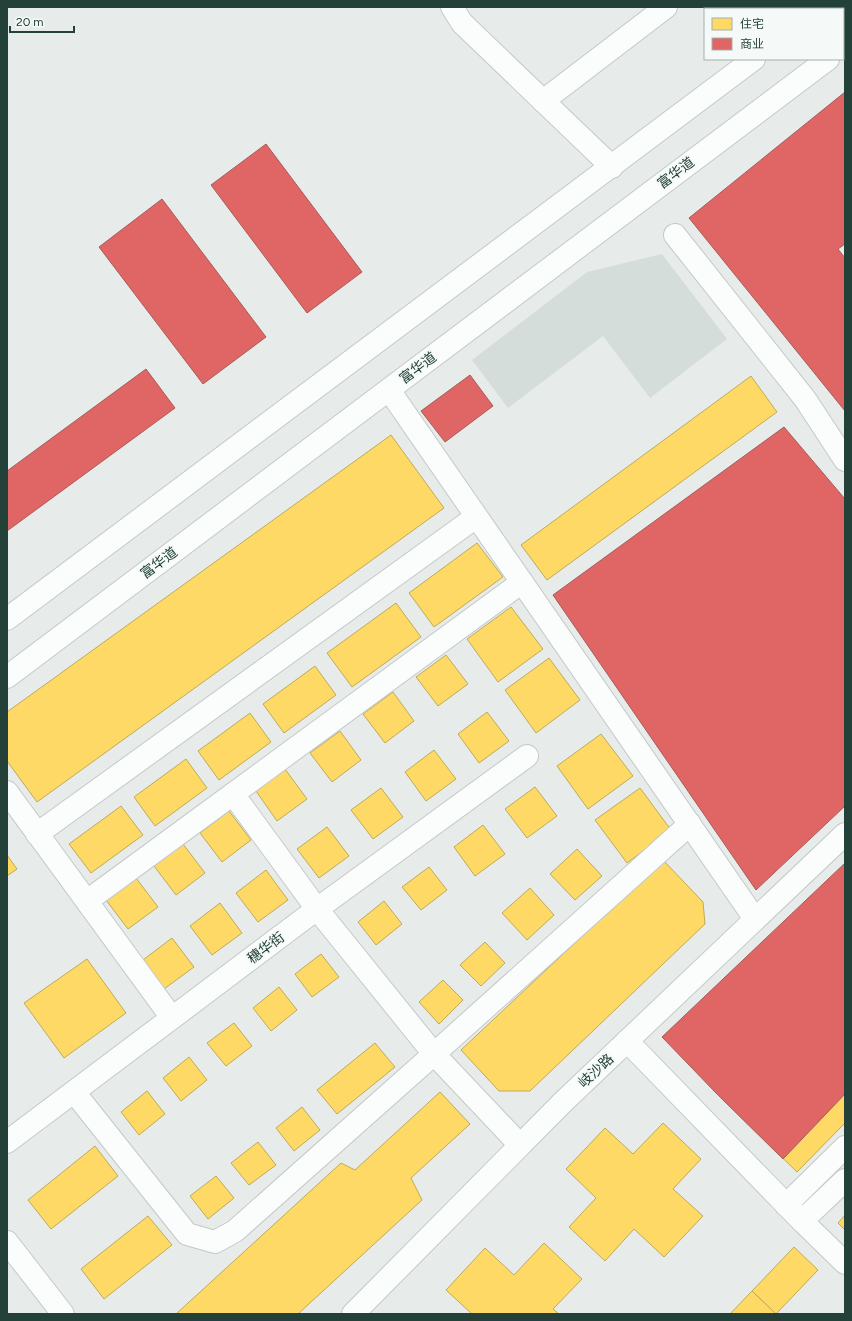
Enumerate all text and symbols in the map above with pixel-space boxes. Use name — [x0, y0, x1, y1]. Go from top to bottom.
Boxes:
scale bar — [10, 8, 74, 34]
legend — [704, 8, 844, 60]
text: 20 m — [16, 15, 44, 29]
text: 住宅 — [740, 17, 764, 31]
text: 商业 — [740, 37, 764, 51]
street label: 富华道 — [654, 154, 698, 192]
street label: 富华道 — [396, 349, 440, 387]
street label: 富华道 — [137, 544, 181, 582]
street label: 穗华街 — [244, 929, 288, 967]
street label: 岐沙路 — [575, 1050, 617, 1092]

